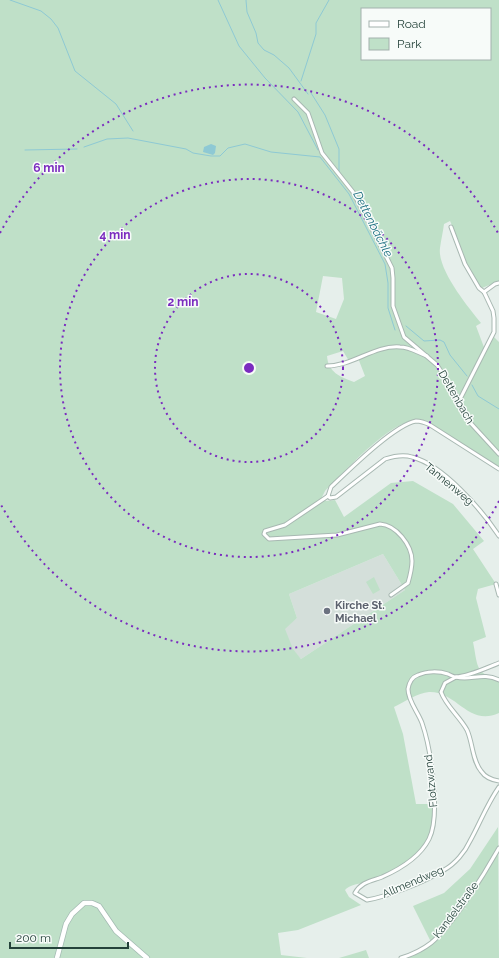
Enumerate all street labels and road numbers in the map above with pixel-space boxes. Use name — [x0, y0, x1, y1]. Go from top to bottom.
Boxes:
street label: Dettenbach — [435, 368, 477, 426]
street label: Tannenweg — [422, 460, 476, 508]
street label: Flotzwand — [422, 754, 440, 808]
street label: Allmendweg — [380, 863, 446, 901]
street label: Kandelstraße — [431, 879, 482, 941]

